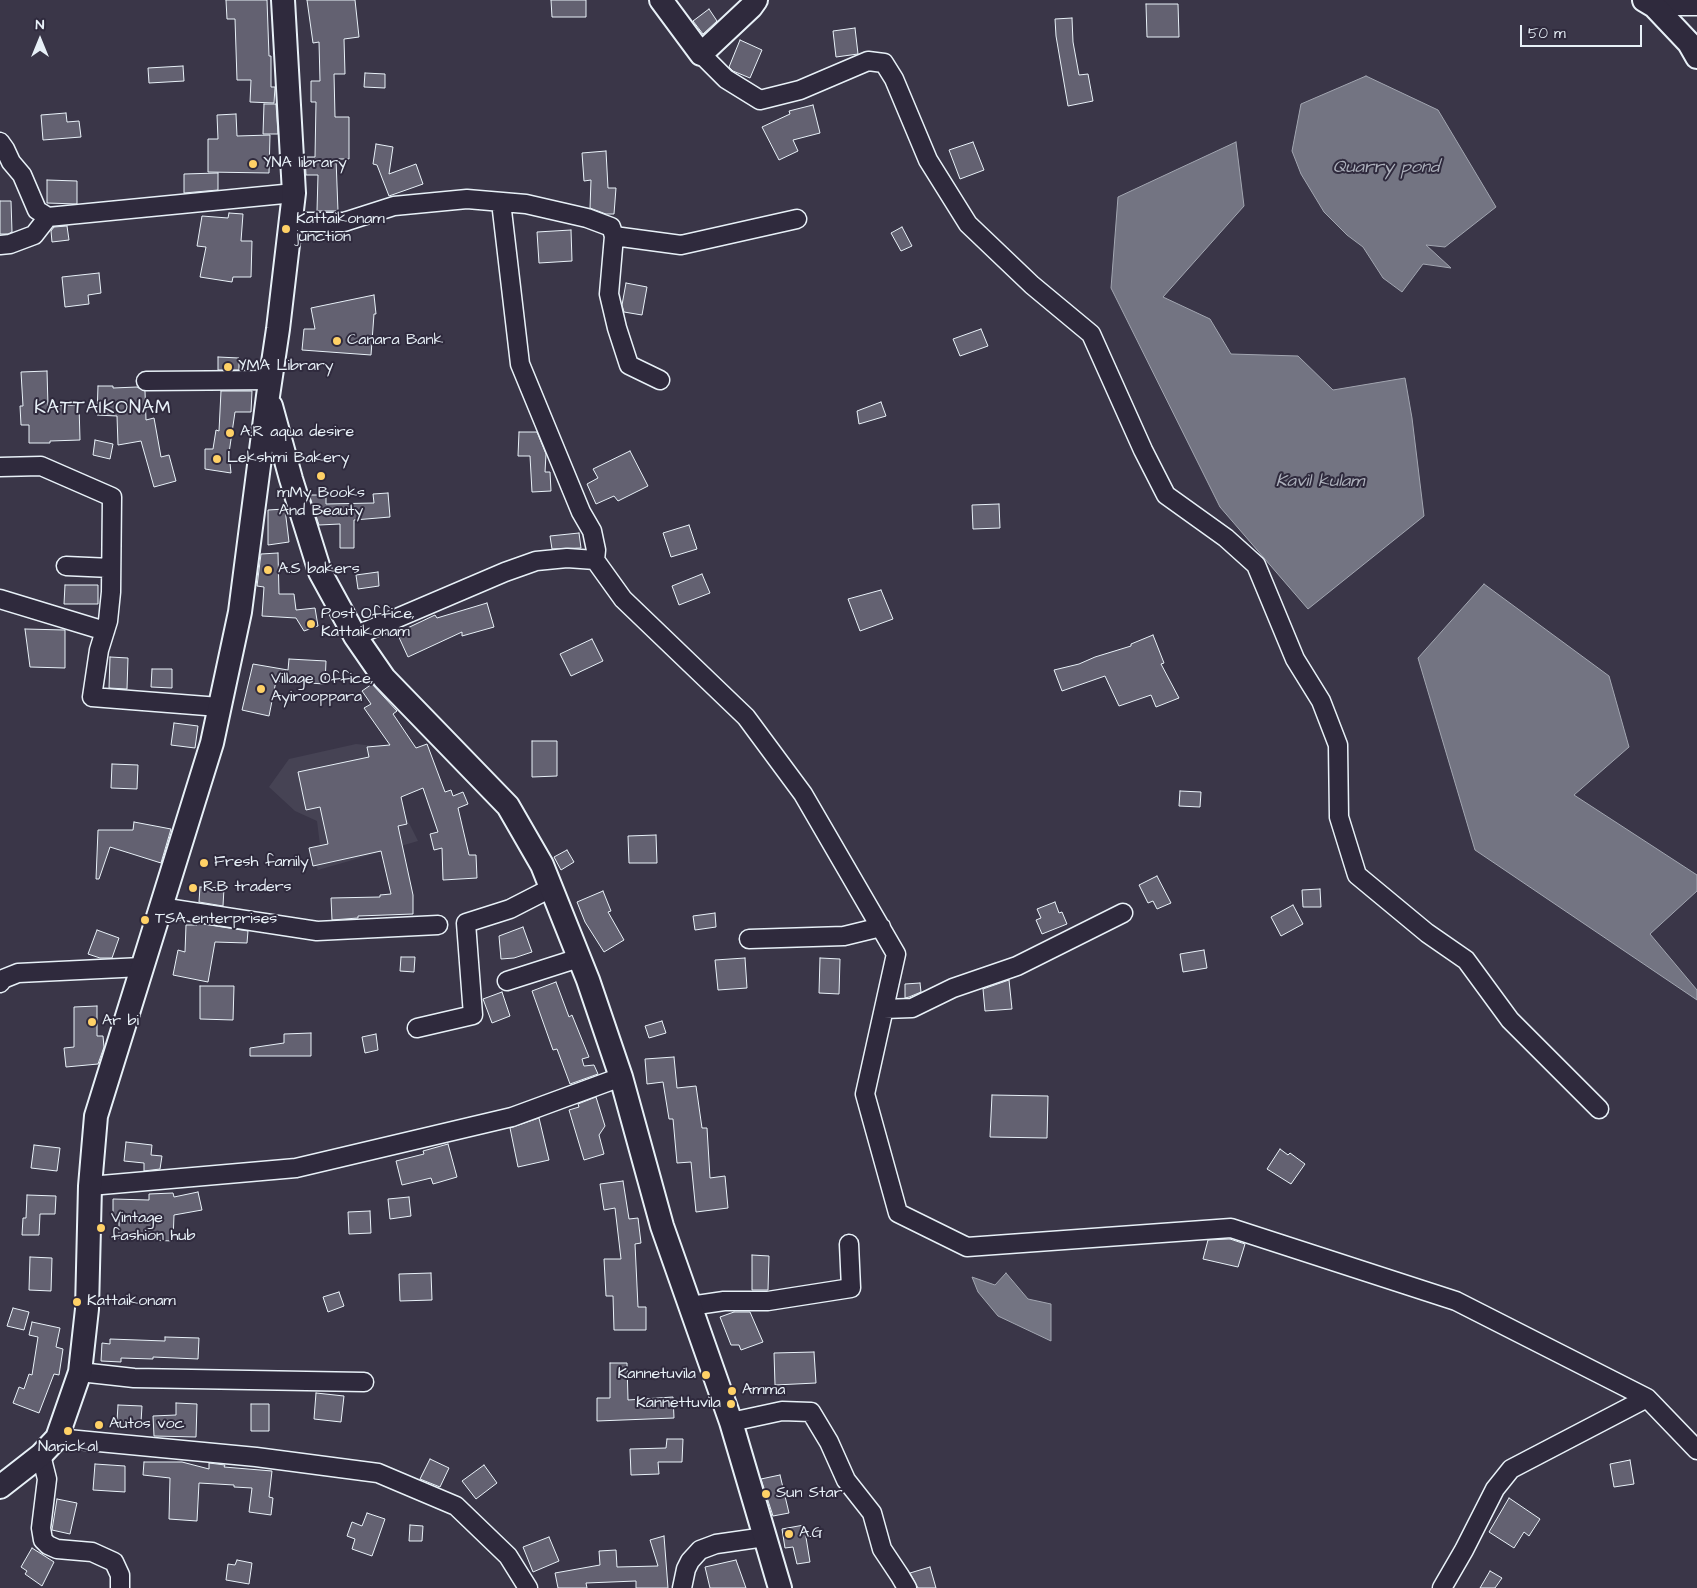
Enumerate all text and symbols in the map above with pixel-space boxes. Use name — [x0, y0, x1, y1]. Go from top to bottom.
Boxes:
north arrow — [15, 15, 65, 65]
text: N — [36, 15, 44, 35]
scale bar — [1522, 15, 1644, 47]
text: 50 m — [1528, 23, 1566, 44]
place label: YNA library — [263, 154, 347, 174]
water label: Quarry pond — [1333, 157, 1439, 179]
marker: YNA library — [247, 158, 259, 170]
place label: Kattaikonam junction — [296, 210, 385, 248]
marker: Kattaikonam junction — [280, 223, 292, 235]
place label: Canara Bank — [347, 331, 443, 351]
marker: Canara Bank — [331, 335, 343, 347]
place label: YMA Library — [238, 357, 334, 377]
marker: YMA Library — [222, 361, 234, 373]
district label: KATTAIKONAM — [33, 398, 173, 420]
place label: A.R aqua desire — [240, 423, 354, 443]
marker: A.R aqua desire — [224, 427, 236, 439]
place label: Lekshmi Bakery — [227, 449, 349, 469]
marker: Lekshmi Bakery — [211, 453, 223, 465]
marker: mMy Books And Beauty — [315, 470, 327, 482]
water label: Kavil kulam — [1276, 471, 1364, 493]
place label: mMy Books And Beauty — [277, 484, 365, 522]
place label: A.S bakers — [278, 560, 360, 580]
marker: A.S bakers — [262, 564, 274, 576]
place label: Post Office, Kattaikonam — [321, 605, 415, 643]
marker: Post Office, Kattaikonam — [305, 618, 317, 630]
place label: Village Office, Ayirooppara — [271, 670, 374, 708]
marker: Village Office, Ayirooppara — [255, 683, 267, 695]
place label: Fresh family — [214, 853, 309, 873]
marker: Fresh family — [198, 857, 210, 869]
place label: R.B traders — [203, 878, 292, 898]
marker: R.B traders — [187, 882, 199, 894]
place label: TSA enterprises — [155, 910, 277, 930]
marker: TSA enterprises — [139, 914, 151, 926]
place label: Ar bi — [102, 1012, 139, 1032]
marker: Ar bi — [86, 1016, 98, 1028]
place label: Vintage fashion hub — [111, 1209, 195, 1247]
marker: Vintage fashion hub — [95, 1222, 107, 1234]
place label: Kattaikonam — [87, 1292, 176, 1312]
marker: Kattaikonam — [71, 1296, 83, 1308]
place label: Kannetuvila — [618, 1365, 696, 1385]
marker: Kannetuvila — [700, 1369, 712, 1381]
place label: Amma — [742, 1381, 785, 1401]
marker: Amma — [726, 1385, 738, 1397]
place label: Kannettuvila — [636, 1394, 721, 1414]
marker: Kannettuvila — [725, 1398, 737, 1410]
place label: Autos voc — [109, 1415, 185, 1435]
marker: Autos voc — [93, 1419, 105, 1431]
marker: Narickal — [62, 1425, 74, 1437]
place label: Narickal — [38, 1438, 98, 1458]
place label: Sun Star — [776, 1484, 843, 1504]
marker: Sun Star — [760, 1488, 772, 1500]
place label: A.G — [799, 1524, 823, 1544]
marker: A.G — [783, 1528, 795, 1540]

